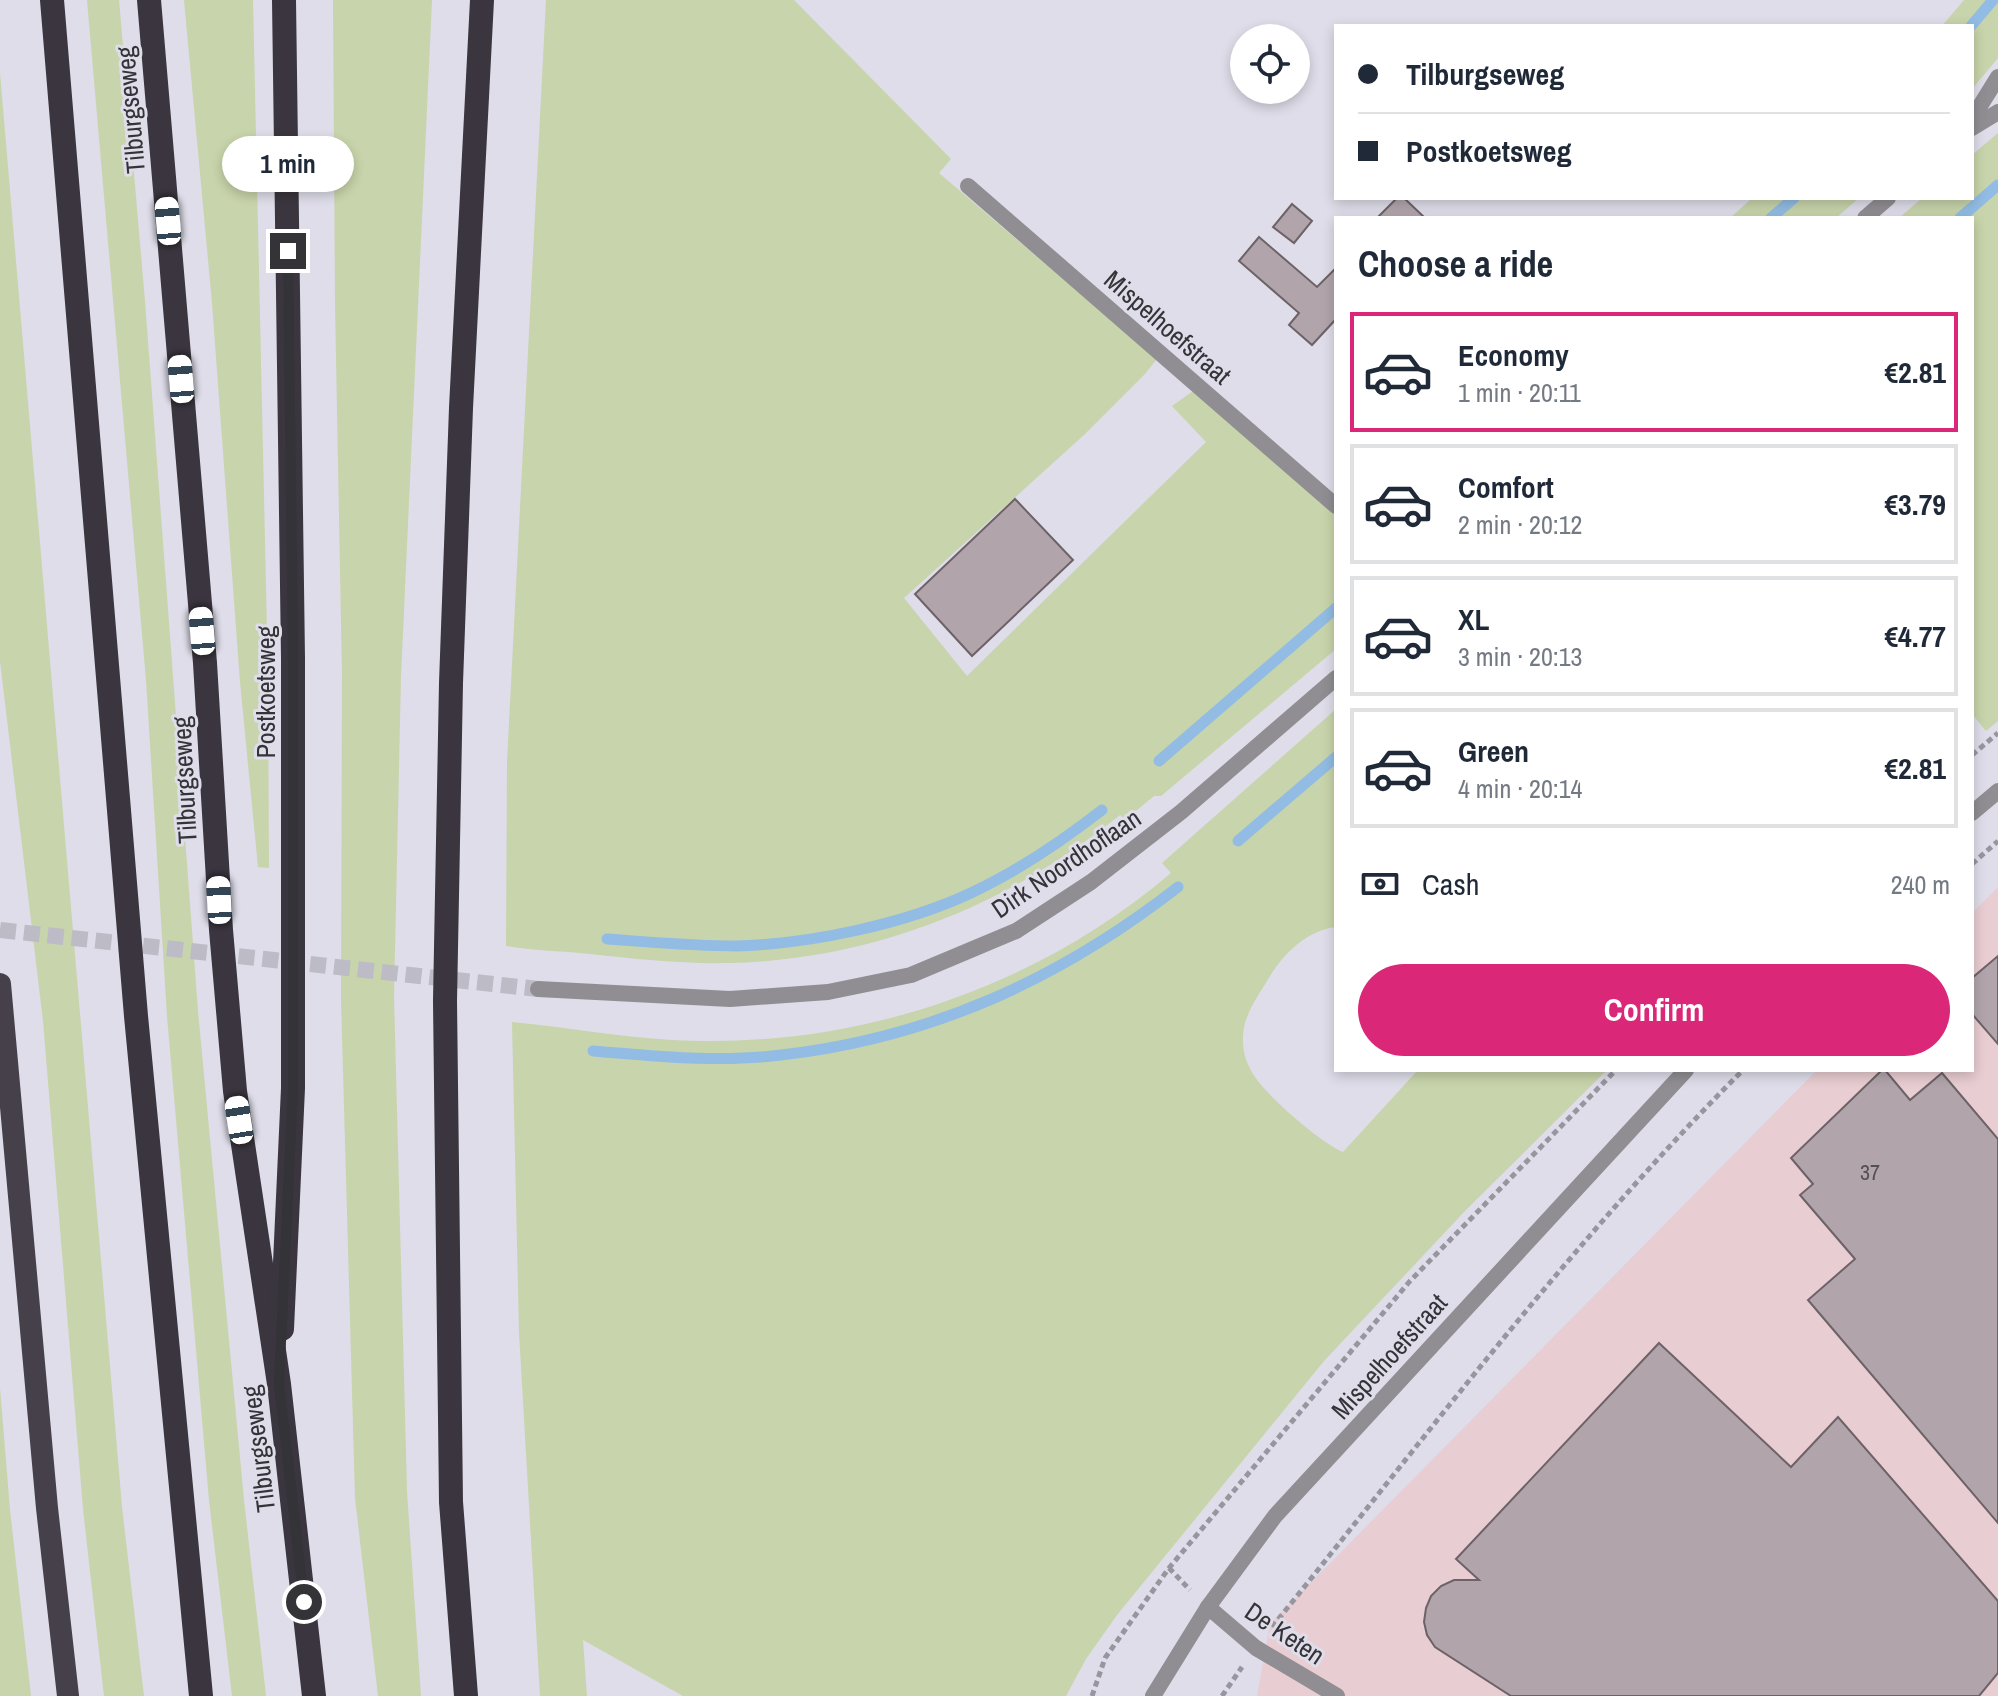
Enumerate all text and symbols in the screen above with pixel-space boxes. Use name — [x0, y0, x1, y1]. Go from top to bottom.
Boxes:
map controls — [1230, 24, 1310, 104]
button: locate — [1230, 24, 1310, 104]
street label: Tilburgseweg — [107, 45, 153, 175]
text: Tilburgseweg — [1406, 54, 1564, 94]
text: Postkoetsweg — [1406, 131, 1571, 171]
callout: 1 min — [222, 135, 354, 191]
text: 1 min — [260, 146, 316, 181]
car — [154, 196, 182, 246]
route end — [270, 233, 306, 269]
text: Choose a ride — [1358, 240, 1553, 288]
street label: Mispelhoefstraat — [1097, 262, 1239, 392]
text: Economy — [1458, 335, 1569, 375]
icon: car — [1362, 336, 1434, 408]
text: €2.81 — [1884, 352, 1946, 392]
car — [167, 354, 195, 404]
text: 1 min · 20:11 — [1458, 375, 1581, 410]
text: Comfort — [1458, 467, 1554, 507]
icon: car — [1362, 468, 1434, 540]
text: €3.79 — [1884, 484, 1946, 524]
text: 2 min · 20:12 — [1458, 507, 1582, 542]
text: XL — [1458, 599, 1489, 639]
icon: car — [1362, 600, 1434, 672]
car — [188, 606, 216, 656]
text: €4.77 — [1884, 616, 1946, 656]
street label: Postkoetsweg — [248, 625, 283, 758]
text: 3 min · 20:13 — [1458, 639, 1582, 674]
street label: Tilburgseweg — [163, 715, 205, 845]
text: Green — [1458, 731, 1529, 771]
icon: car — [1362, 732, 1434, 804]
text: €2.81 — [1884, 748, 1946, 788]
text: 4 min · 20:14 — [1458, 771, 1582, 806]
street label: Dirk Noordhoflaan — [984, 800, 1148, 926]
icon: cash — [1358, 862, 1402, 906]
text: Cash — [1422, 864, 1479, 904]
text: 240 m — [1891, 867, 1950, 902]
car — [206, 875, 232, 925]
button: Confirm — [1358, 964, 1950, 1056]
car — [223, 1094, 255, 1146]
house number: 37 — [1860, 1157, 1880, 1187]
street label: Mispelhoefstraat — [1323, 1286, 1455, 1426]
street label: Tilburgseweg — [233, 1383, 283, 1514]
route start — [286, 1584, 322, 1620]
street label: De Keten — [1238, 1594, 1332, 1672]

